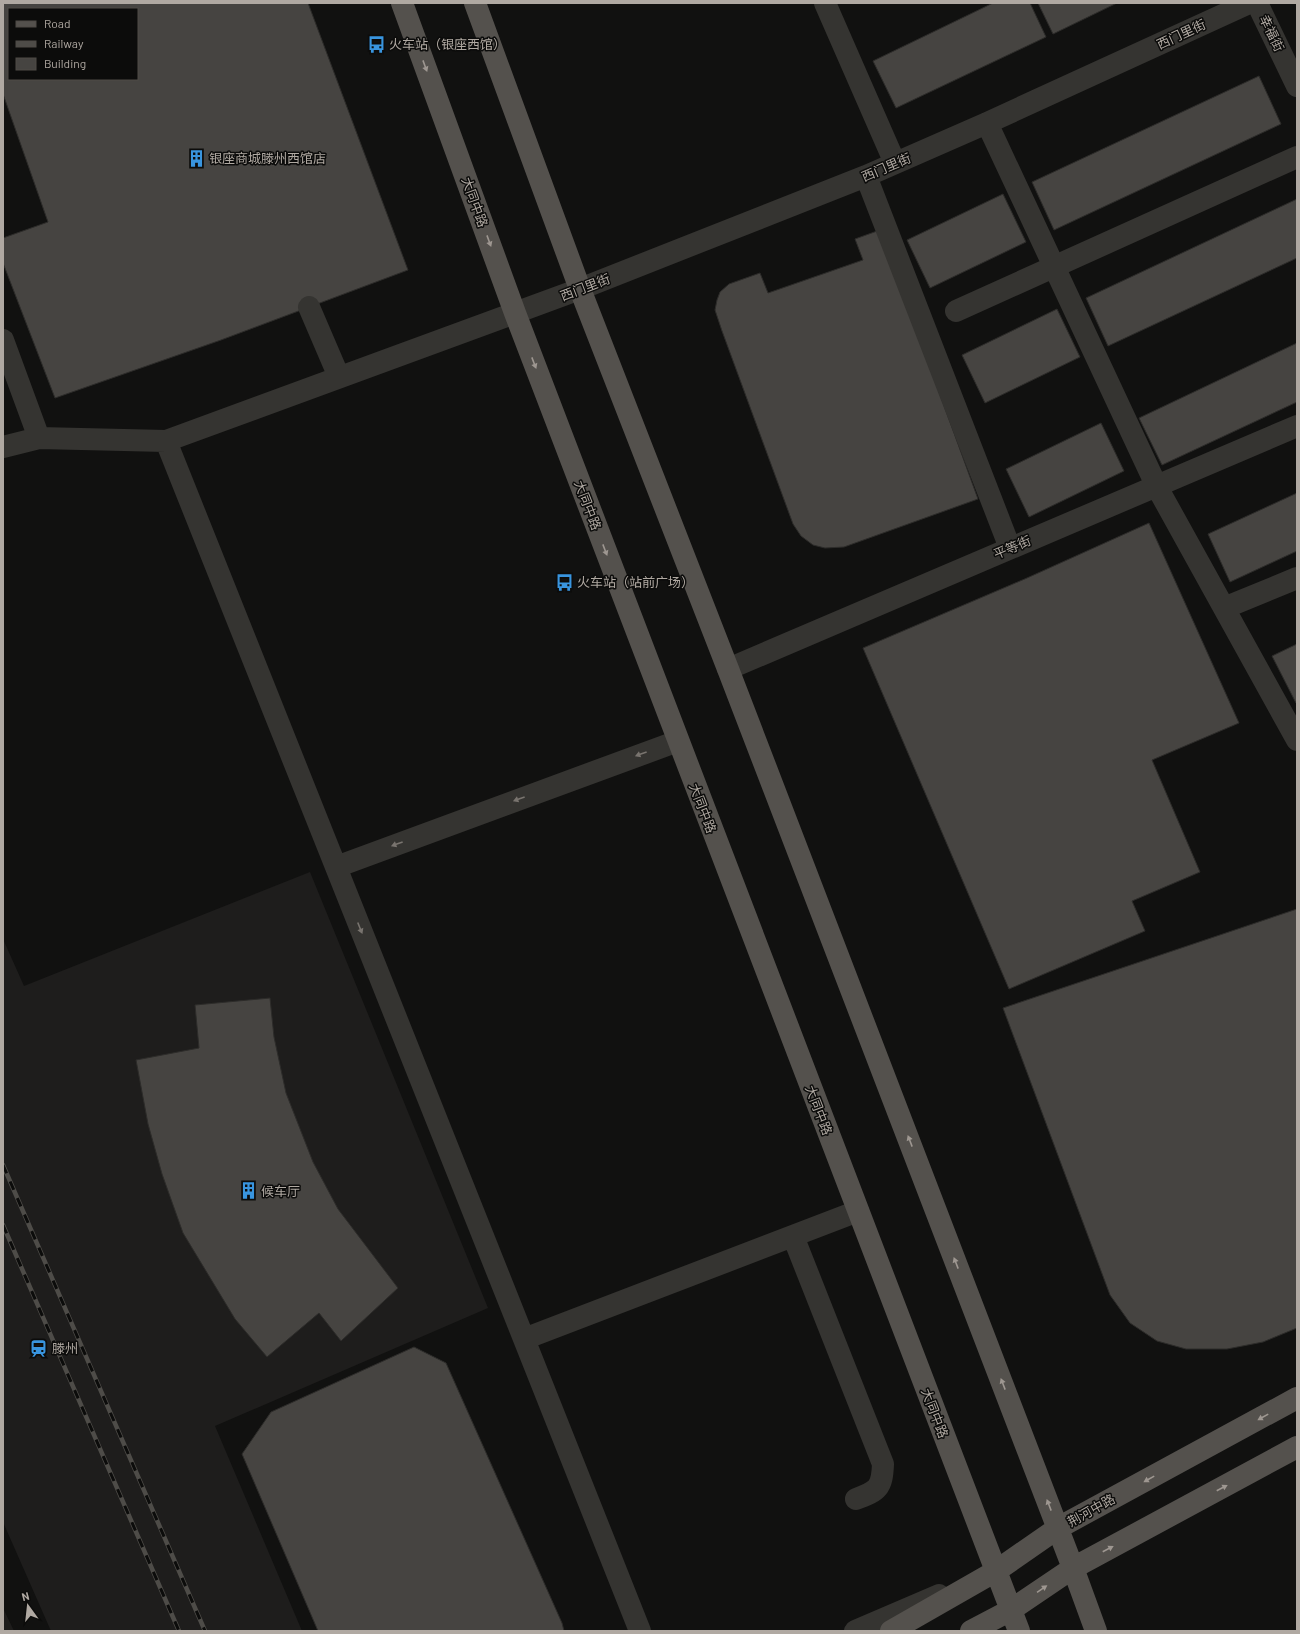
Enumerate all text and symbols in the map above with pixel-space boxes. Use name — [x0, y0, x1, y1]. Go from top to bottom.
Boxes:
legend — [8, 8, 138, 80]
street label: 幸福街 — [1256, 12, 1288, 54]
text: Road — [44, 16, 71, 30]
street label: 西门里街 — [1154, 16, 1208, 52]
bus stop icon: 火车站（银座西馆） — [366, 34, 386, 54]
text: Railway — [44, 36, 84, 50]
place label: 火车站（银座西馆） — [389, 36, 506, 52]
text: Building — [44, 56, 86, 70]
one-way arrow — [423, 60, 429, 72]
building icon: 银座商城滕州西馆店 — [186, 148, 206, 168]
street label: 西门里街 — [859, 149, 913, 185]
place label: 银座商城滕州西馆店 — [209, 150, 326, 166]
street label: 大同中路 — [459, 175, 491, 229]
one-way arrow — [486, 235, 492, 247]
street label: 西门里街 — [558, 270, 612, 304]
one-way arrow — [532, 357, 538, 369]
street label: 大同中路 — [571, 478, 605, 532]
street label: 平等街 — [991, 532, 1033, 562]
one-way arrow — [603, 544, 609, 556]
bus stop icon: 火车站（站前广场） — [554, 572, 574, 592]
place label: 火车站（站前广场） — [577, 574, 694, 590]
one-way arrow — [635, 752, 647, 758]
street label: 大同中路 — [686, 781, 720, 835]
one-way arrow — [513, 797, 525, 803]
one-way arrow — [391, 842, 403, 848]
one-way arrow — [358, 922, 364, 934]
street label: 大同中路 — [802, 1083, 836, 1137]
one-way arrow — [906, 1135, 912, 1147]
building icon: 候车厅 — [238, 1181, 258, 1201]
place label: 候车厅 — [261, 1183, 300, 1199]
one-way arrow — [953, 1256, 959, 1268]
station icon: 滕州 — [29, 1338, 49, 1358]
place label: 滕州 — [52, 1340, 78, 1356]
one-way arrow — [999, 1378, 1005, 1390]
street label: 大同中路 — [918, 1386, 952, 1440]
one-way arrow — [1257, 1413, 1269, 1420]
one-way arrow — [1143, 1476, 1154, 1482]
one-way arrow — [1216, 1484, 1228, 1491]
street label: 荆河中路 — [1064, 1490, 1118, 1530]
one-way arrow — [1046, 1499, 1052, 1511]
one-way arrow — [1102, 1546, 1114, 1553]
one-way arrow — [1037, 1585, 1047, 1593]
north arrow — [8, 1586, 48, 1626]
text: N — [20, 1589, 31, 1603]

